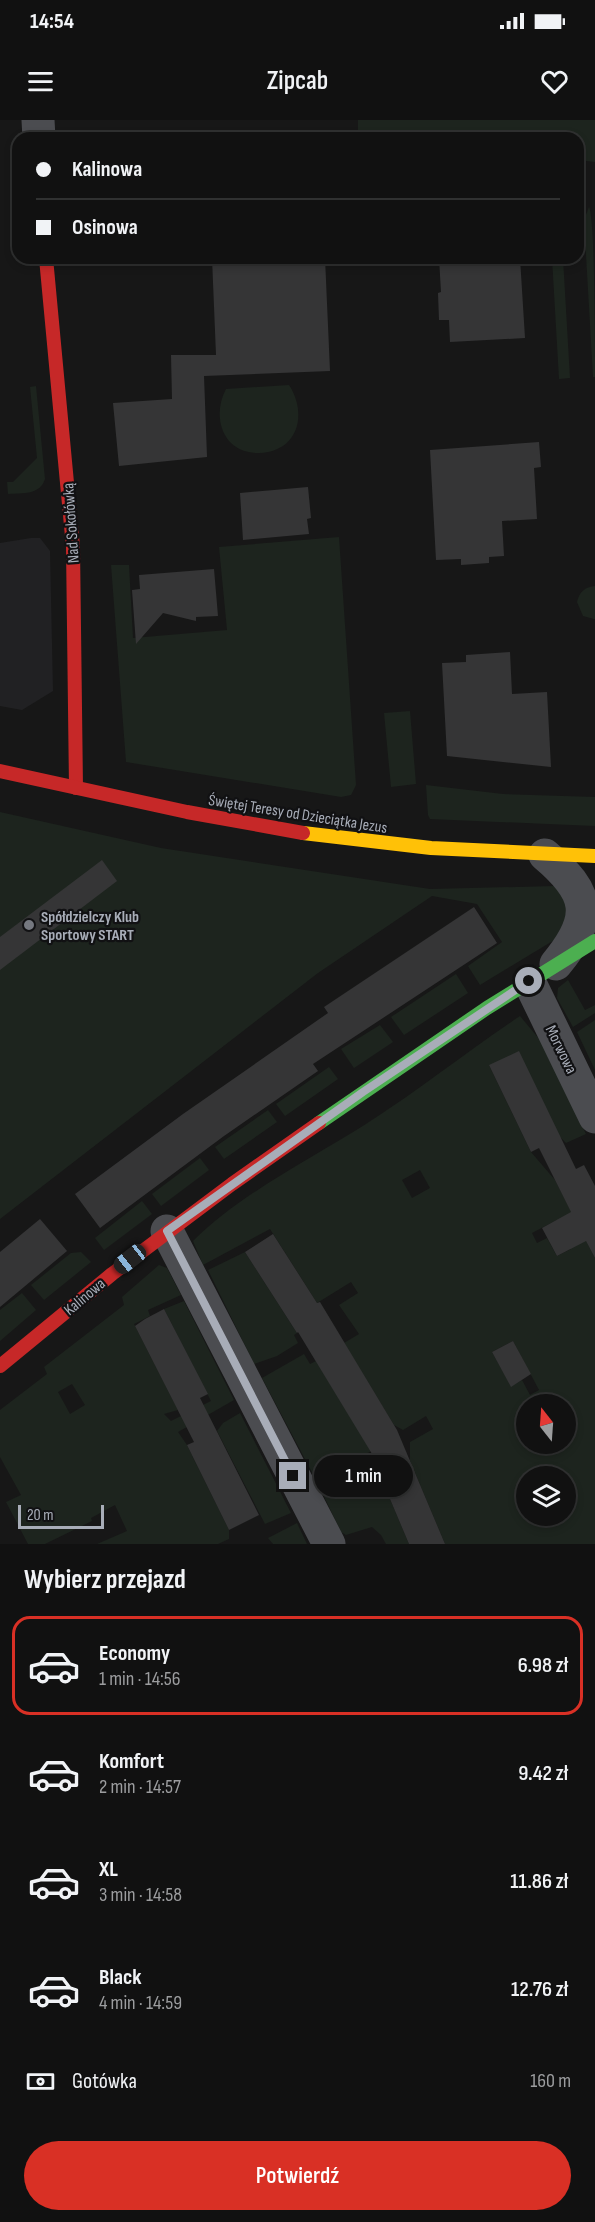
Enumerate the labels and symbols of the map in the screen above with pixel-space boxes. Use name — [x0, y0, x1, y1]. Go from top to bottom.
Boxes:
street label: Nad Sokołówką — [59, 482, 84, 564]
street label: Świętej Teresy od Dzieciątka Jezus — [207, 791, 389, 838]
place label: Spółdzielczy Klub Sportowy START — [41, 908, 139, 945]
marker: Spółdzielczy Klub Sportowy START — [22, 918, 36, 932]
route start — [515, 967, 542, 994]
street label: Morwowa — [541, 1022, 580, 1077]
car — [110, 1241, 150, 1277]
street label: Kalinowa — [60, 1274, 109, 1320]
north arrow — [516, 1394, 576, 1454]
callout: 1 min — [314, 1455, 413, 1497]
route end — [279, 1462, 306, 1489]
scale bar — [18, 1502, 104, 1530]

